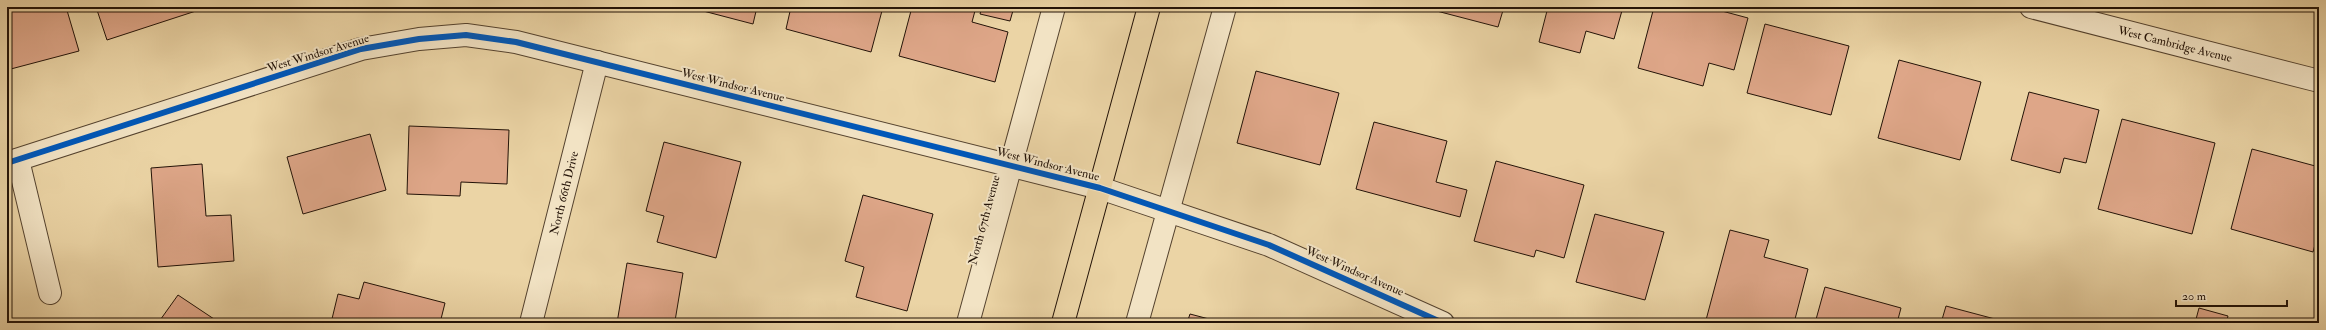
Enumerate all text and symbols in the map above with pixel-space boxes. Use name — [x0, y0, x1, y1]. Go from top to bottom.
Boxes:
street label: West Cambridge Avenue — [2115, 23, 2234, 66]
street label: West Windsor Avenue — [264, 31, 371, 76]
street label: West Windsor Avenue — [679, 65, 786, 106]
street label: West Windsor Avenue — [994, 144, 1101, 185]
street label: North 66th Drive — [547, 150, 582, 237]
street label: North 67th Avenue — [965, 174, 1004, 267]
street label: West Windsor Avenue — [1303, 243, 1406, 300]
scale bar — [2176, 282, 2287, 308]
text: 20 m — [2182, 289, 2207, 304]

